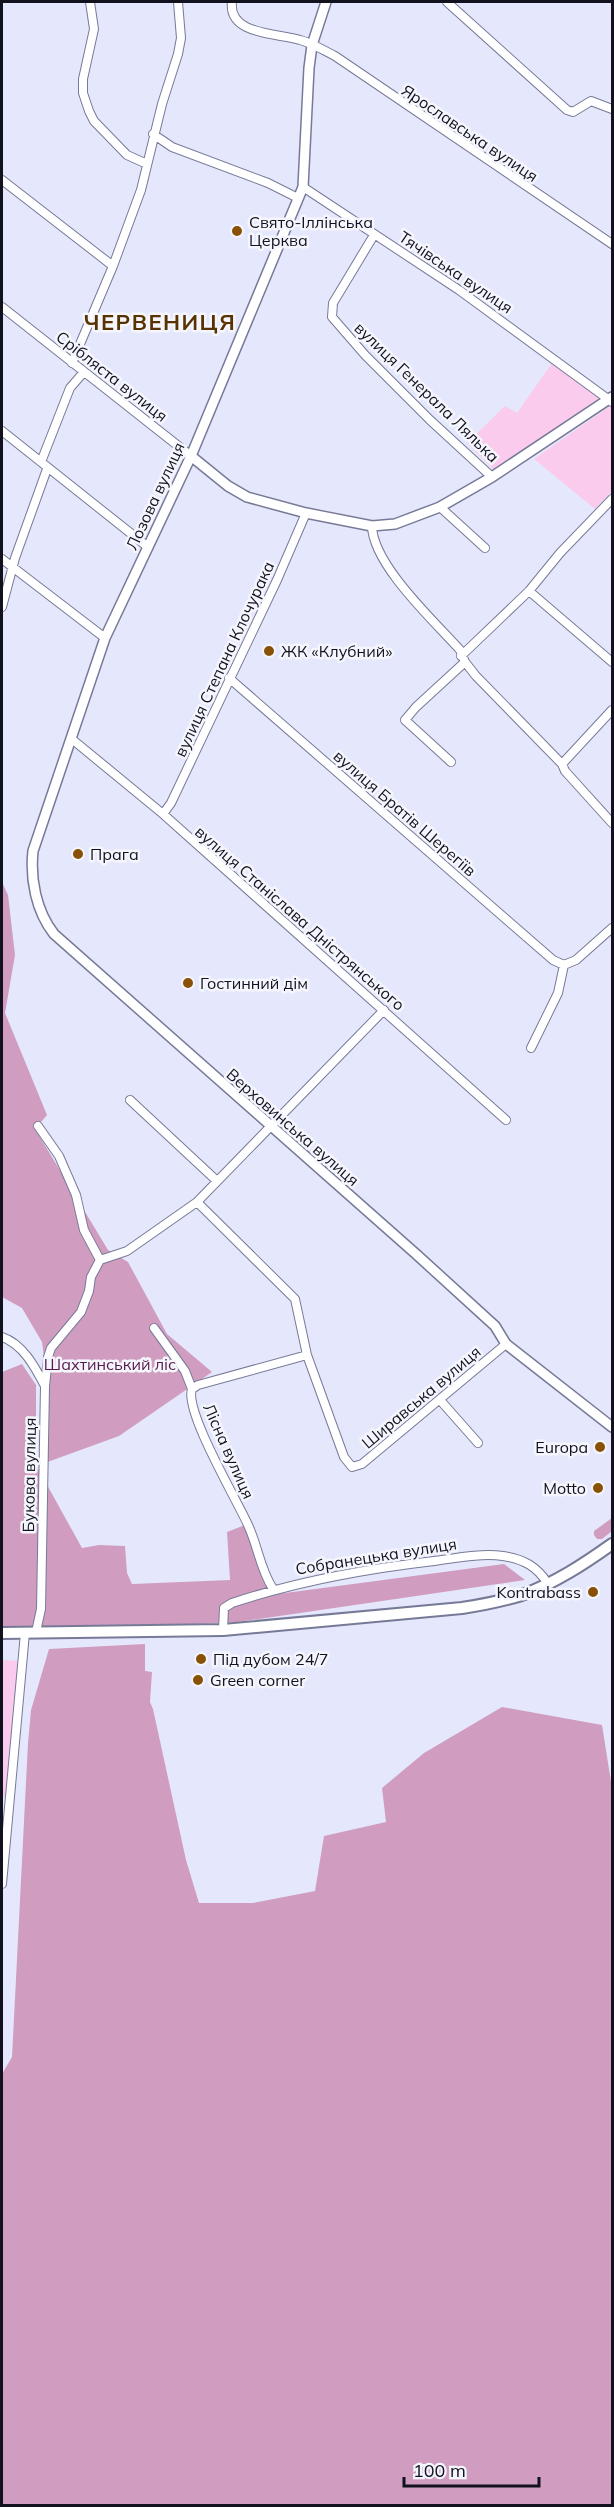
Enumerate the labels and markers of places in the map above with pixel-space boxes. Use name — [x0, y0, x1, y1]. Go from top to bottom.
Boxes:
place label: Свято-Іллінська Церква — [249, 212, 373, 250]
marker: Свято-Іллінська Церква — [230, 224, 244, 238]
place label: ЖК «Клубний» — [281, 641, 392, 661]
marker: ЖК «Клубний» — [262, 644, 276, 658]
place label: Прага — [90, 844, 139, 864]
marker: Прага — [71, 847, 85, 861]
place label: Гостинний дім — [200, 973, 308, 993]
marker: Гостинний дім — [181, 976, 195, 990]
place label: Europa — [535, 1437, 588, 1457]
marker: Europa — [593, 1440, 607, 1454]
place label: Motto — [543, 1478, 586, 1498]
marker: Motto — [591, 1481, 605, 1495]
place label: Kontrabass — [497, 1582, 581, 1602]
marker: Kontrabass — [586, 1585, 600, 1599]
place label: Під дубом 24/7 — [213, 1649, 328, 1669]
marker: Під дубом 24/7 — [194, 1652, 208, 1666]
place label: Green corner — [210, 1670, 305, 1690]
marker: Green corner — [191, 1673, 205, 1687]

